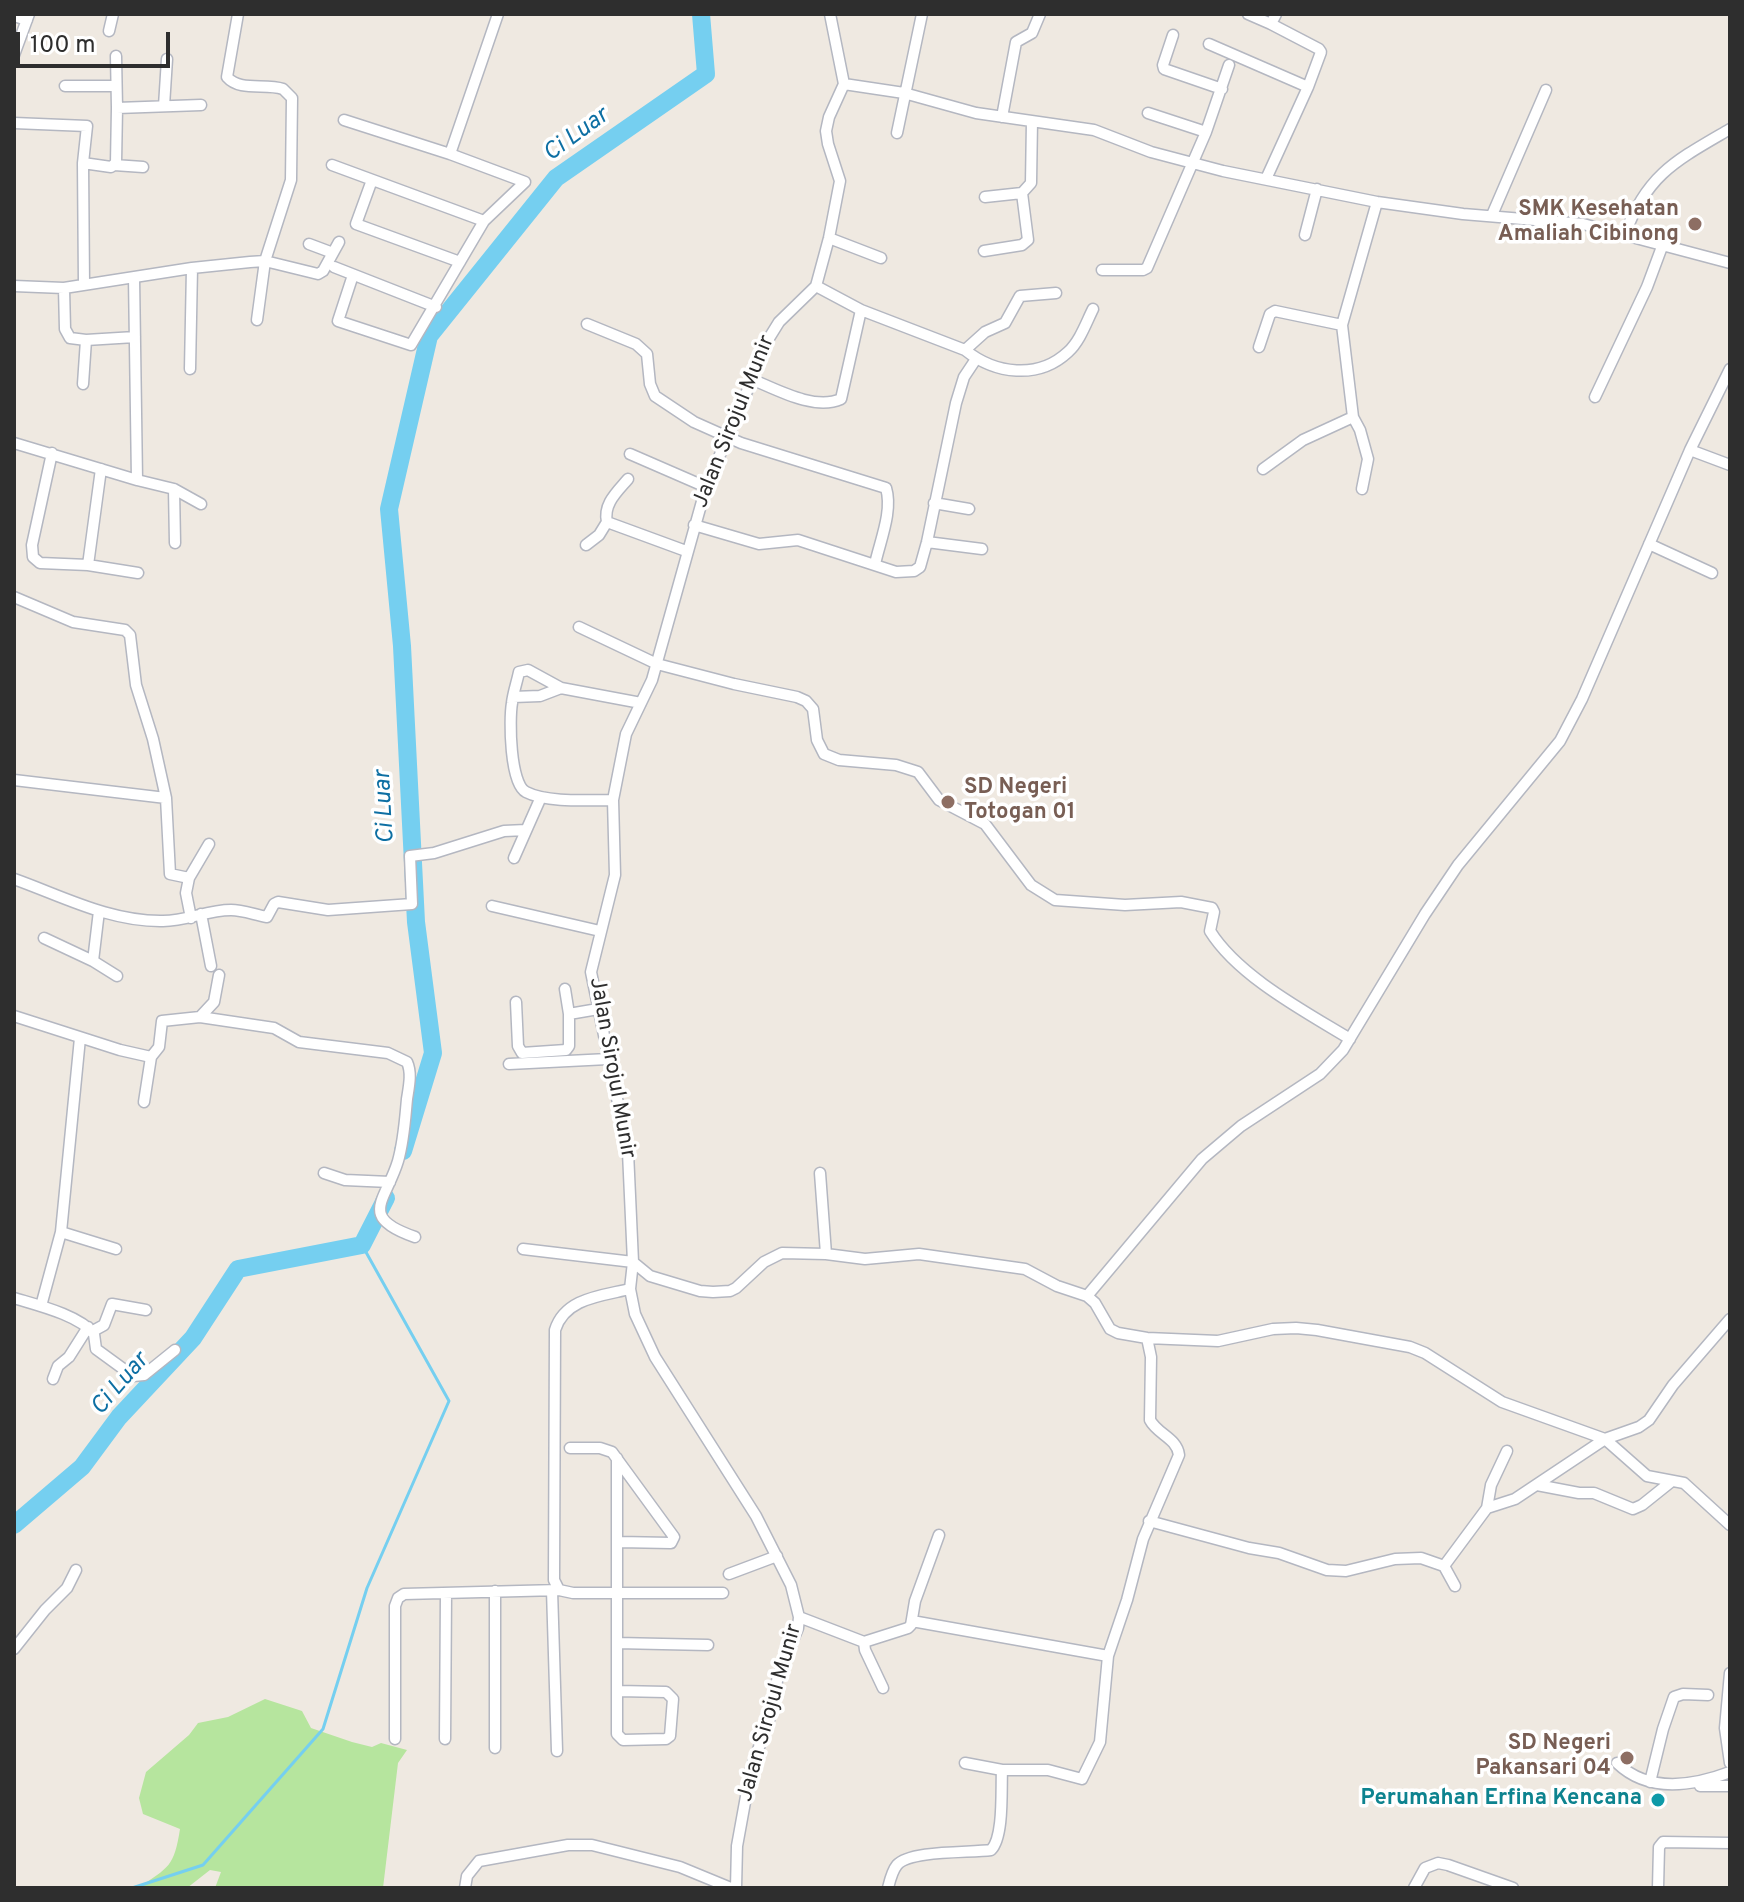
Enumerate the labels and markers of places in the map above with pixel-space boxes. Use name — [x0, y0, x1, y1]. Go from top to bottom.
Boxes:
place label: SMK Kesehatan Amaliah Cibinong — [1498, 198, 1679, 250]
marker: SMK Kesehatan Amaliah Cibinong — [1686, 215, 1704, 233]
place label: SD Negeri Totogan 01 — [964, 776, 1076, 828]
marker: SD Negeri Totogan 01 — [939, 793, 957, 811]
place label: SD Negeri Pakansari 04 — [1475, 1732, 1611, 1784]
marker: SD Negeri Pakansari 04 — [1618, 1749, 1636, 1767]
place label: Perumahan Erfina Kencana — [1361, 1787, 1642, 1813]
marker: Perumahan Erfina Kencana — [1649, 1791, 1667, 1809]

